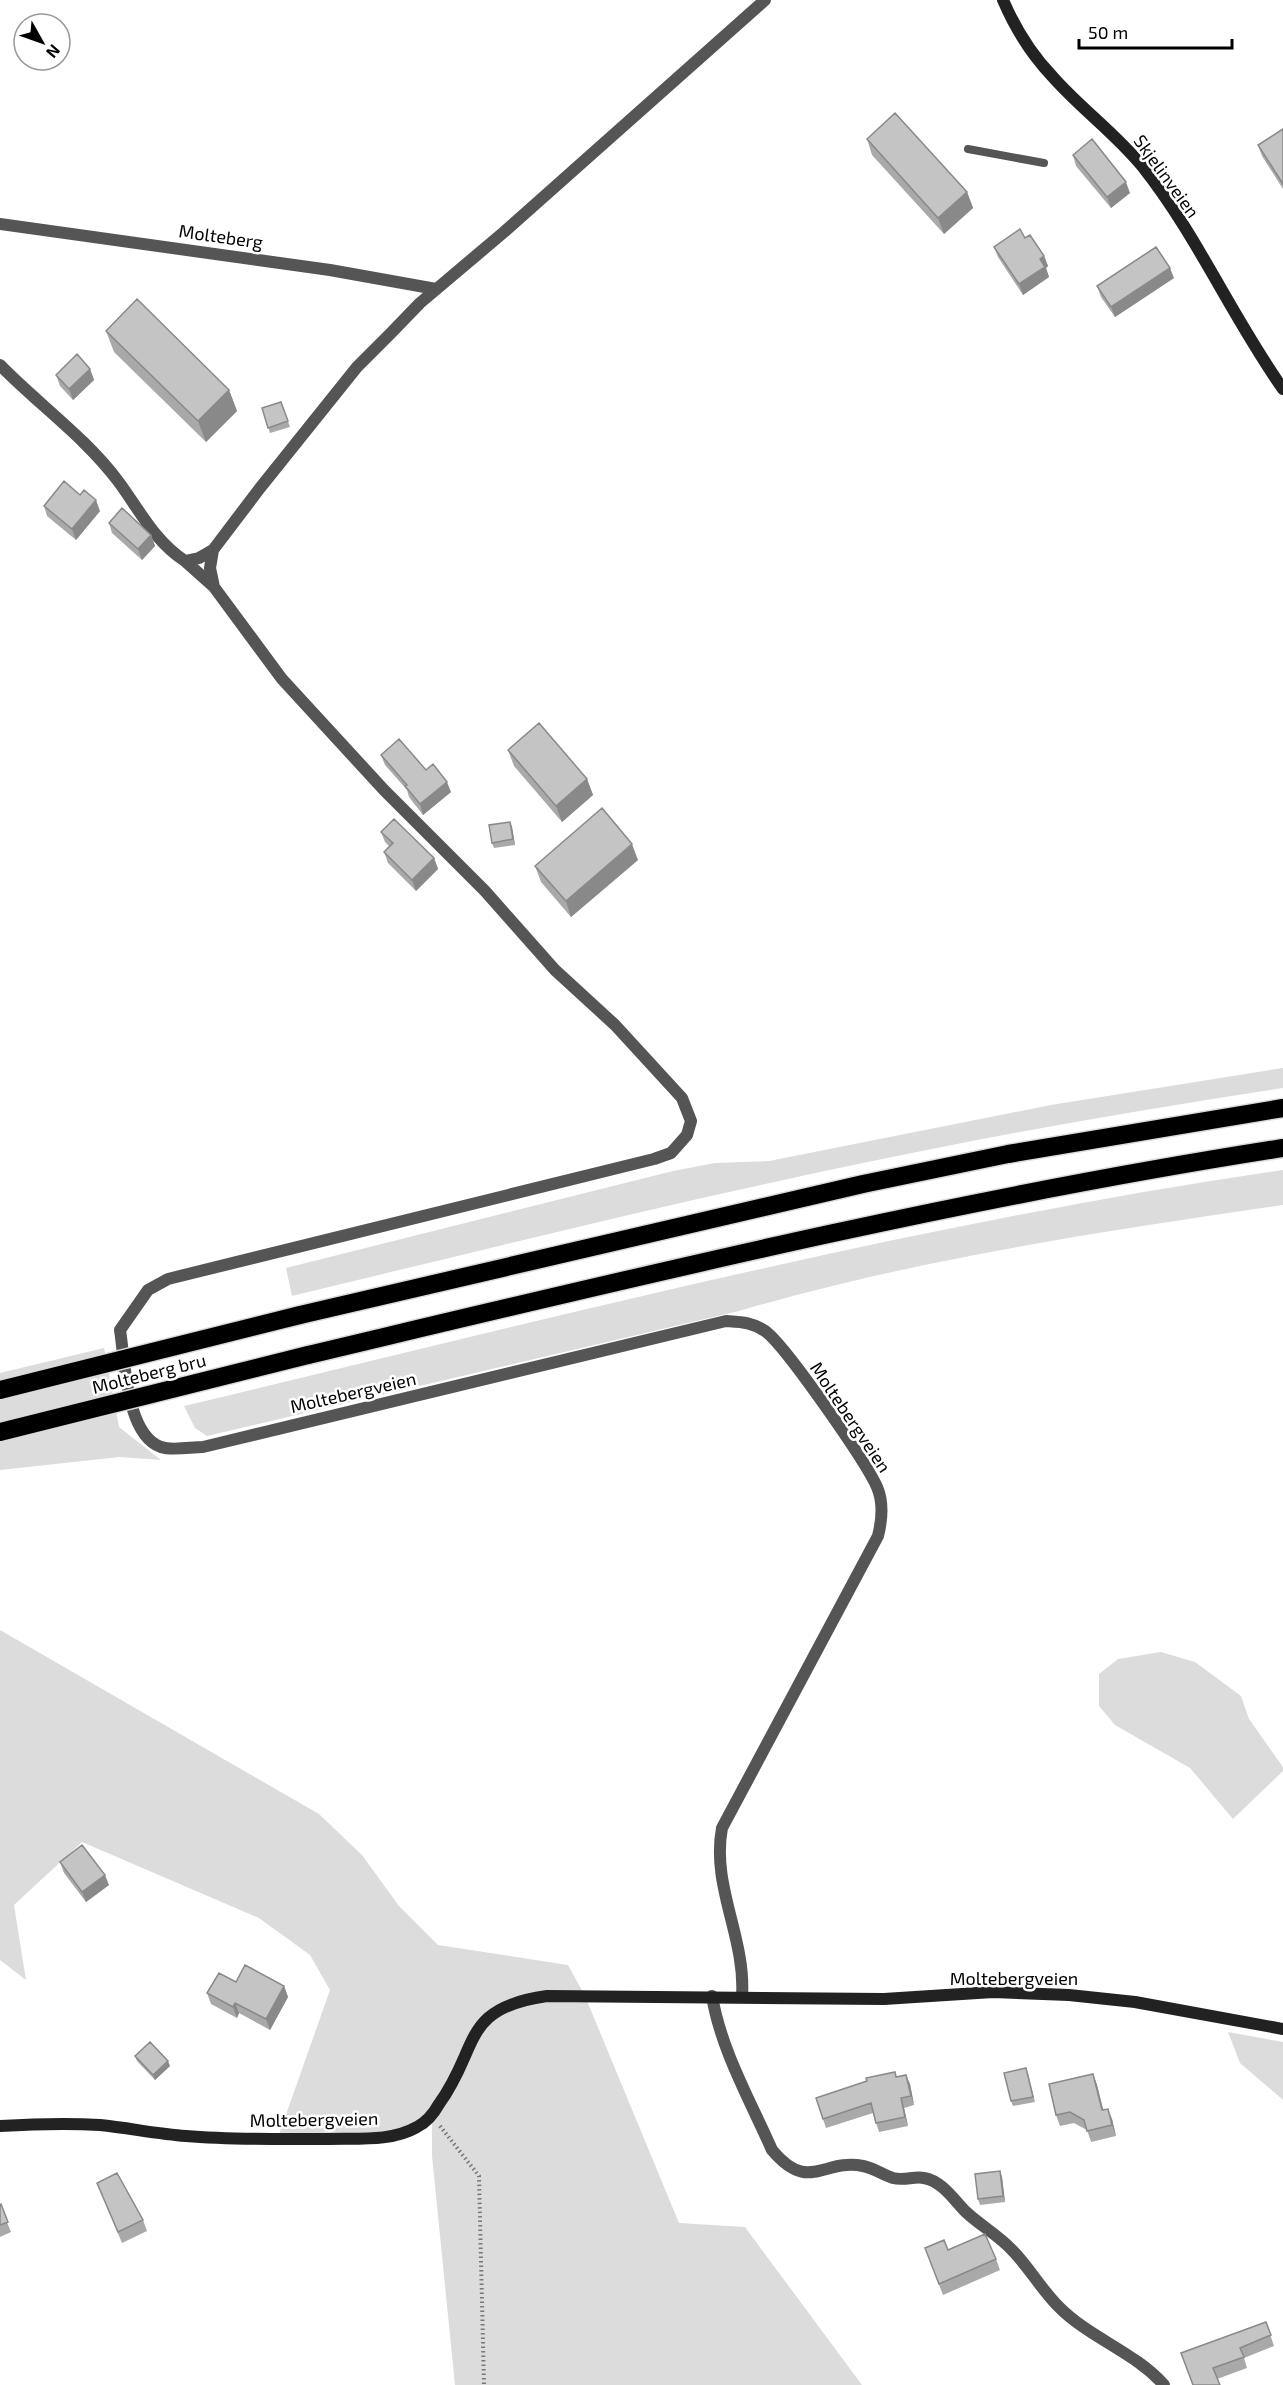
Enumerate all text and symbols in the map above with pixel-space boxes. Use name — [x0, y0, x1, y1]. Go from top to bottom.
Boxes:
north arrow — [12, 12, 72, 72]
scale bar — [1079, 12, 1232, 50]
text: 50 m — [1088, 21, 1128, 43]
text: N — [43, 41, 65, 62]
street label: Skjelinveien — [1129, 130, 1205, 222]
street label: Molteberg — [177, 219, 265, 253]
street label: Molteberg bru — [90, 1348, 208, 1398]
street label: Moltebergveien — [806, 1358, 896, 1476]
street label: Moltebergveien — [288, 1367, 418, 1417]
street label: Moltebergveien — [950, 1967, 1078, 1989]
street label: Moltebergveien — [250, 2107, 378, 2131]

